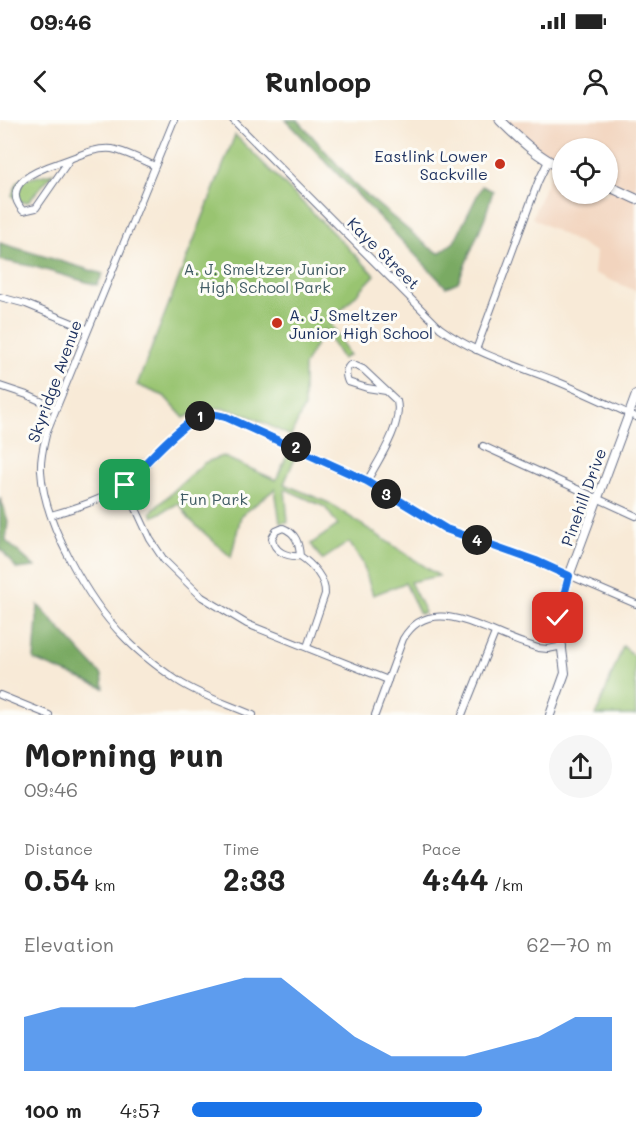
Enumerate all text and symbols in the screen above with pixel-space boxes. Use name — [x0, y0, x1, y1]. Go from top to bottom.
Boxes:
text: 09:46 — [30, 7, 92, 36]
text: Runloop — [265, 64, 371, 99]
icon: back — [24, 65, 57, 98]
icon: person — [579, 65, 612, 98]
map controls — [552, 138, 618, 204]
button: locate — [552, 138, 618, 204]
place label: Eastlink Lower Sackville — [374, 145, 488, 184]
marker: Eastlink Lower Sackville — [493, 157, 507, 171]
street label: Kaye Street — [343, 212, 425, 294]
park label: A. J. Smeltzer Junior High School Park — [183, 258, 347, 297]
place label: A. J. Smeltzer Junior High School — [289, 304, 433, 343]
marker: A. J. Smeltzer Junior High School — [270, 316, 284, 330]
street label: Skyridge Avenue — [22, 317, 86, 445]
pin: 1 — [185, 401, 215, 431]
text: 1 — [196, 405, 204, 426]
pin: 2 — [281, 432, 311, 462]
text: 2 — [292, 436, 300, 457]
street label: Pinehill Drive — [556, 445, 610, 549]
pin — [99, 459, 150, 510]
icon: arrive — [108, 468, 141, 501]
pin: 3 — [371, 479, 401, 509]
text: 3 — [381, 483, 391, 504]
park label: Fun Park — [180, 488, 248, 509]
pin: 4 — [462, 525, 492, 555]
text: 4 — [472, 529, 482, 550]
pin — [532, 592, 583, 643]
icon: check — [541, 601, 574, 634]
text: Morning run — [24, 732, 224, 775]
button: share — [549, 735, 612, 798]
text: 09:46 — [24, 776, 78, 802]
text: Distance — [24, 838, 93, 859]
text: Time — [223, 838, 259, 859]
text: Pace — [422, 838, 461, 859]
text: 0.54 — [24, 859, 89, 899]
text: 2:33 — [223, 859, 285, 899]
text: 4:44 — [422, 859, 489, 899]
text: km — [89, 874, 115, 895]
text: /km — [489, 874, 523, 895]
text: Elevation — [24, 931, 114, 957]
text: 62–70 m — [527, 931, 612, 957]
text: 100 m — [24, 1097, 82, 1123]
text: 4:57 — [120, 1097, 161, 1123]

